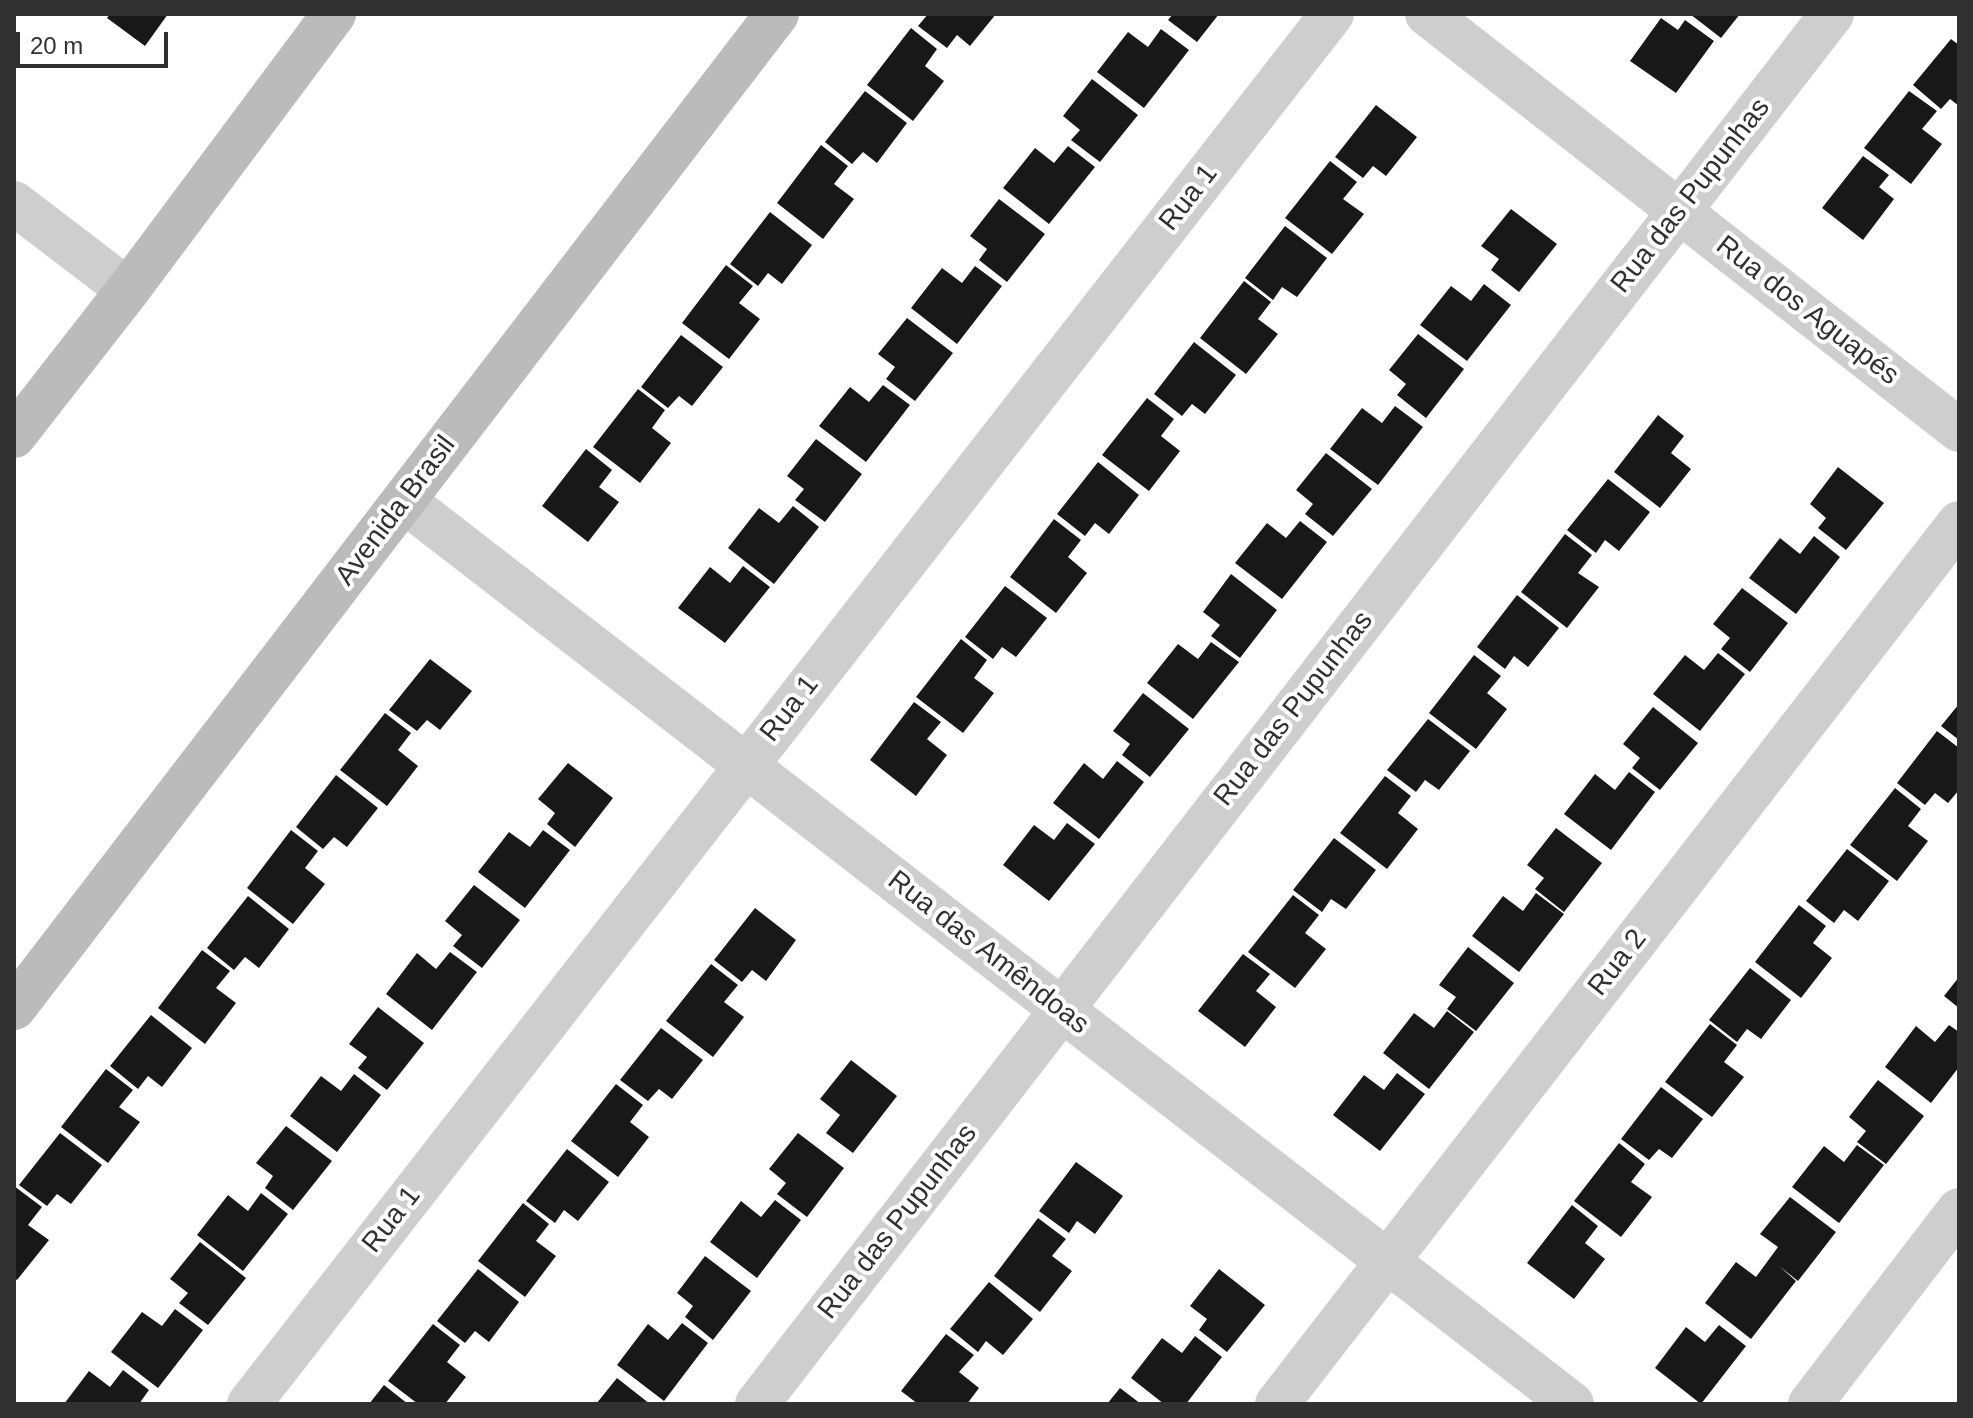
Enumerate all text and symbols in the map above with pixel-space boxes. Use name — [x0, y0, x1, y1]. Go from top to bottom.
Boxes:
scale bar — [20, 16, 172, 66]
text: 20 m — [30, 32, 83, 59]
street label: Rua das Pupunhas — [1604, 92, 1778, 300]
street label: Rua 1 — [1153, 158, 1225, 238]
street label: Rua dos Aguapés — [1709, 229, 1905, 393]
street label: Avenida Brasil — [329, 430, 463, 592]
street label: Rua das Pupunhas — [1207, 605, 1381, 813]
street label: Rua 1 — [754, 669, 826, 749]
street label: Rua das Amêndoas — [881, 864, 1095, 1042]
street label: Rua 2 — [1582, 923, 1654, 1003]
street label: Rua das Pupunhas — [811, 1118, 985, 1326]
street label: Rua 1 — [356, 1180, 428, 1260]

